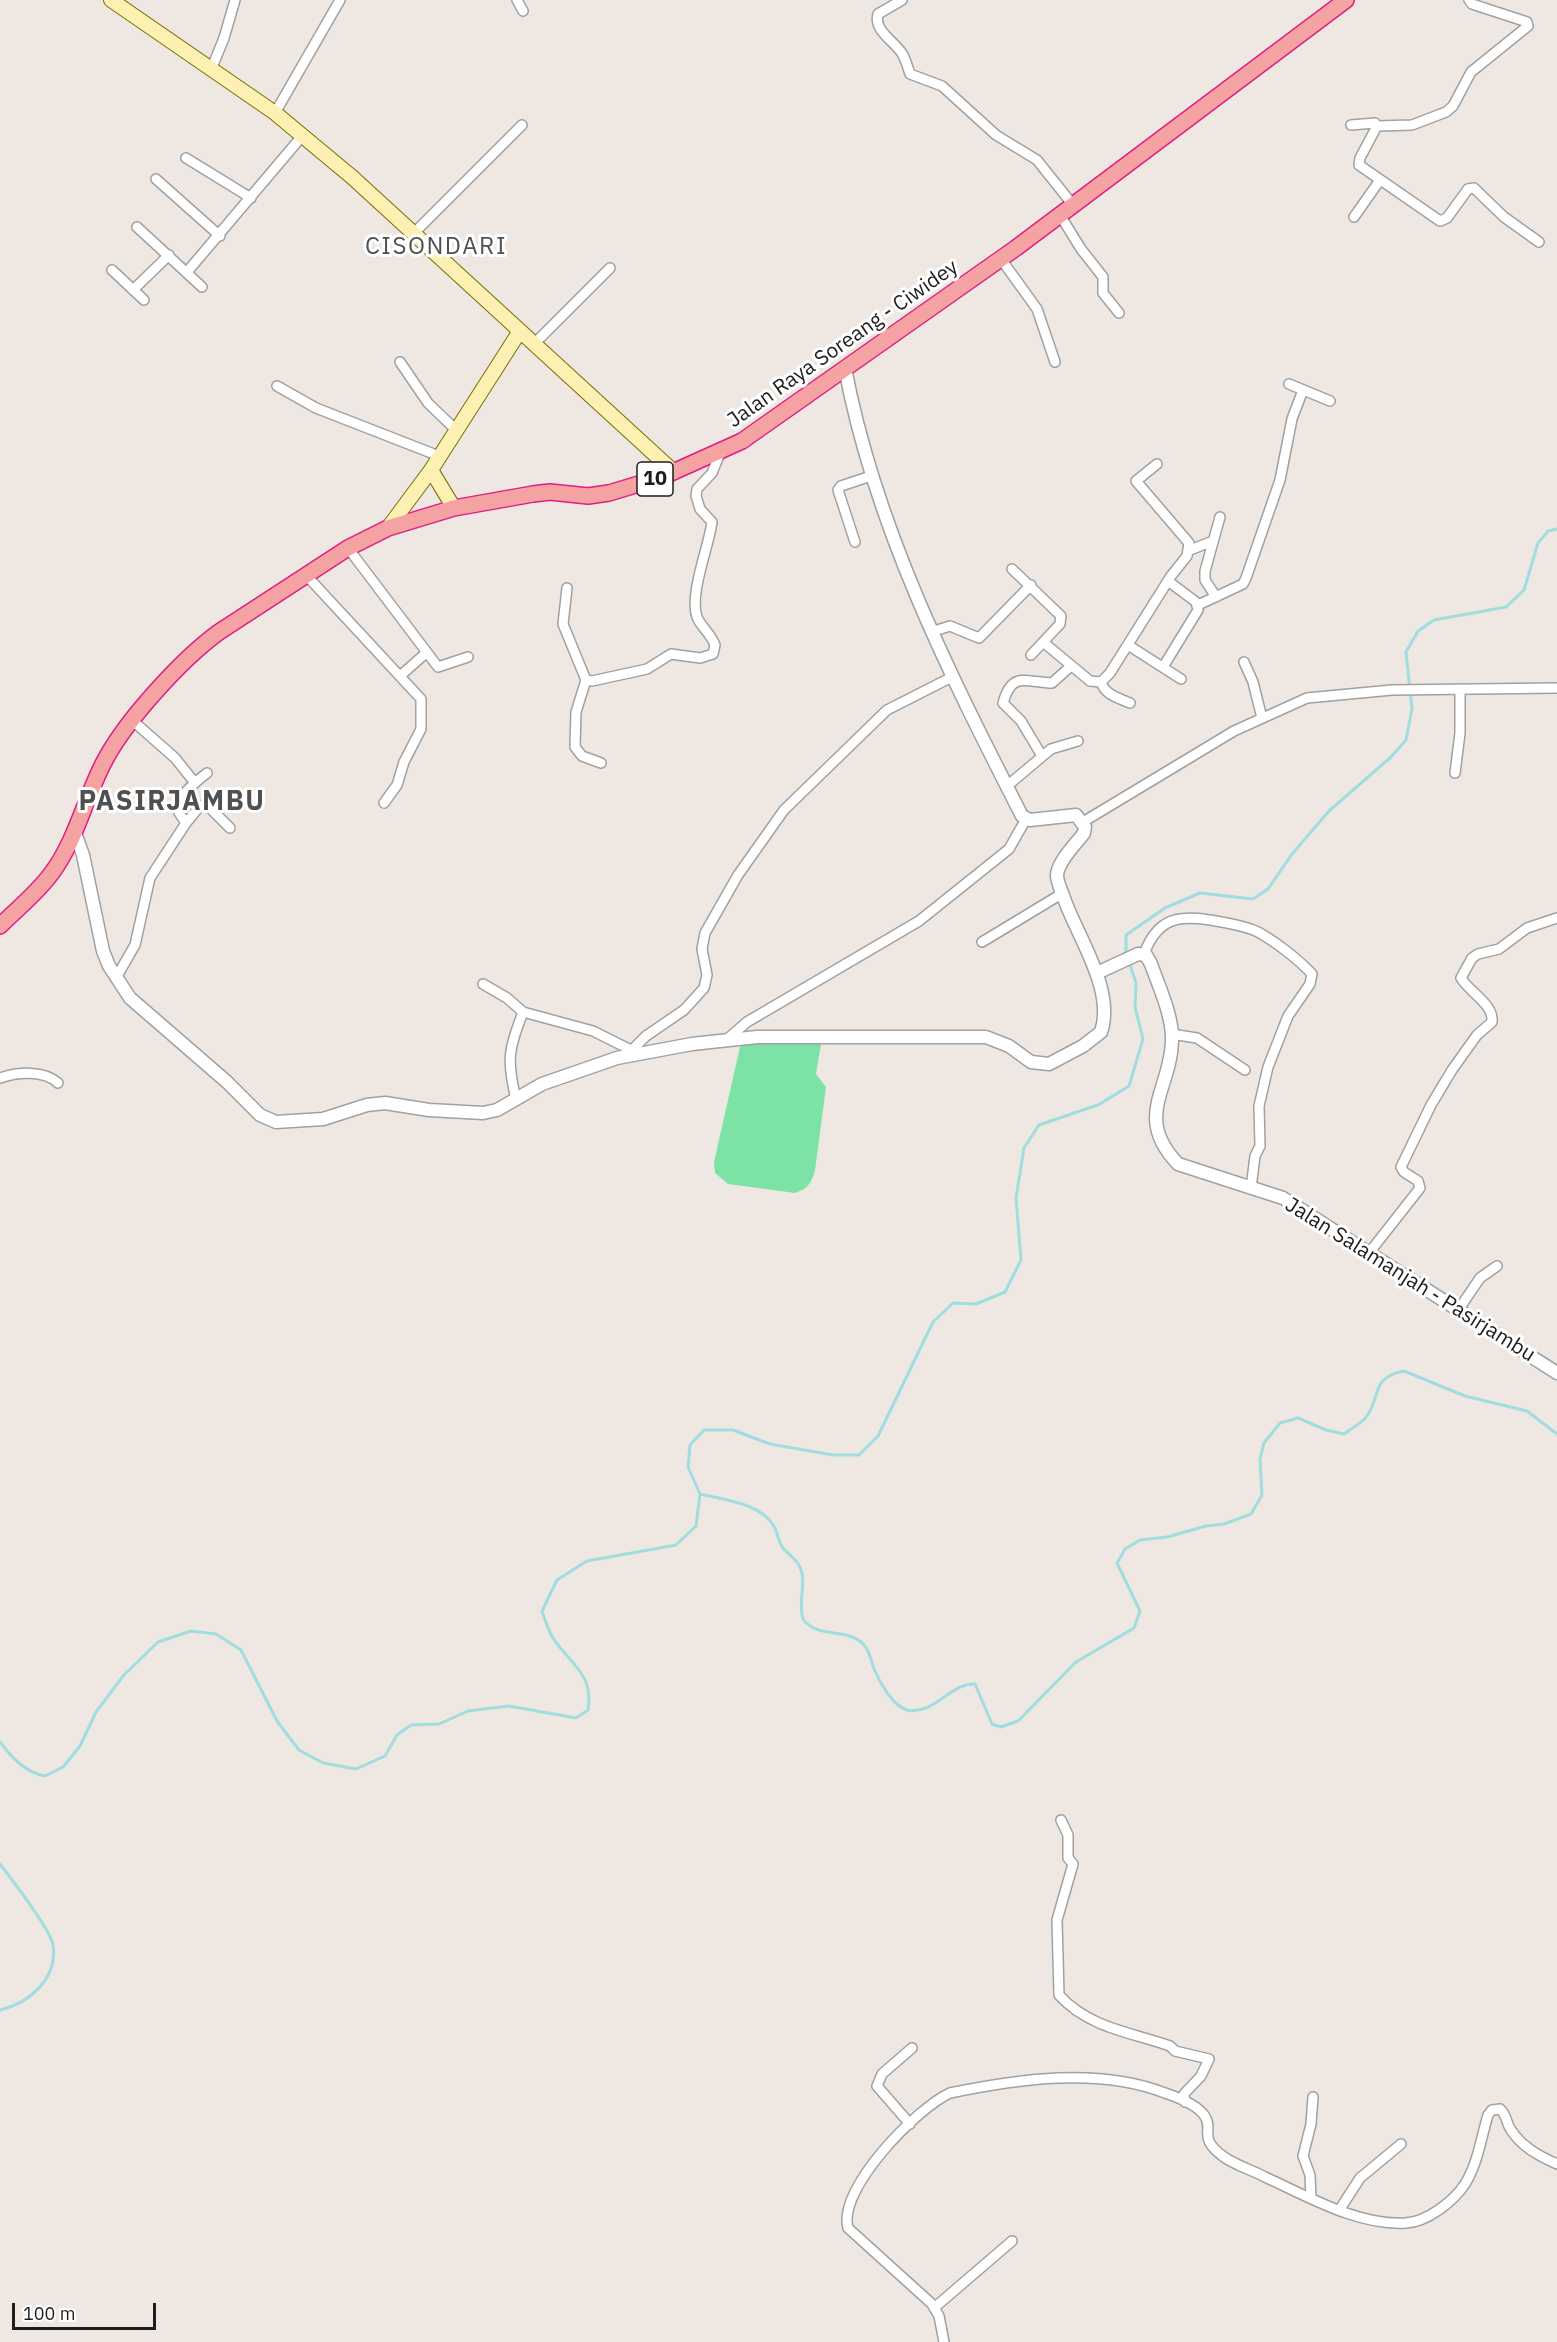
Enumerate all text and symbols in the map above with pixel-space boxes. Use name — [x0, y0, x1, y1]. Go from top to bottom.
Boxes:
district label: CISONDARI — [365, 233, 507, 261]
street label: Jalan Raya Soreang - Ciwidey — [723, 255, 963, 433]
road number: 10 — [637, 462, 673, 496]
district label: PASIRJAMBU — [79, 786, 265, 818]
street label: Jalan Salamanjah - Pasirjambu — [1280, 1192, 1540, 1368]
scale bar — [15, 2291, 159, 2329]
text: 100 m — [23, 2302, 75, 2325]

